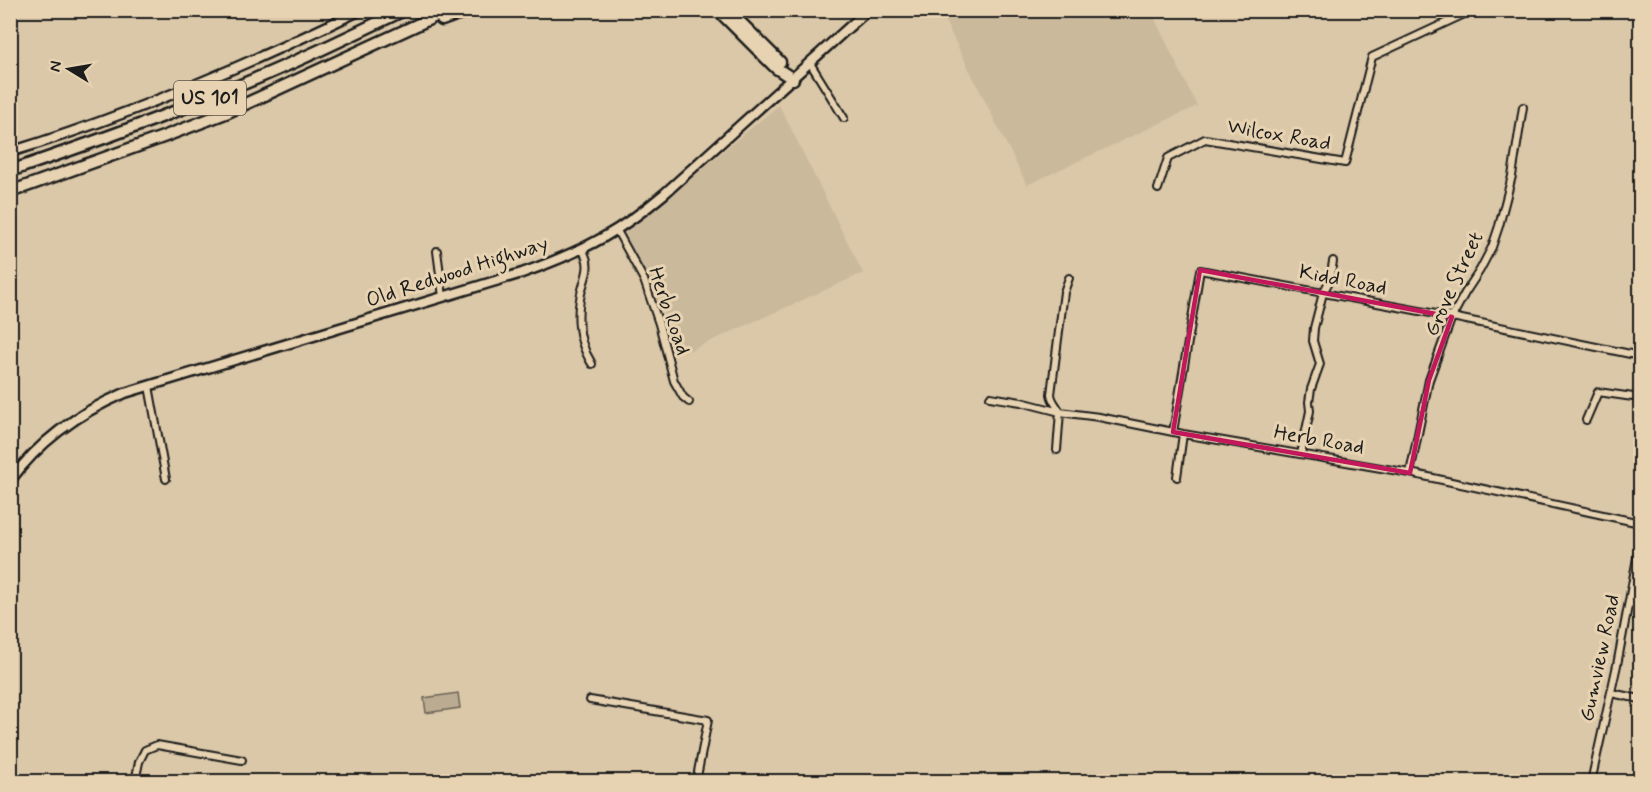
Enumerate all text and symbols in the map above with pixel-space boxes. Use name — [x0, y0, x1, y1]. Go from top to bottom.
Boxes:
north arrow — [39, 39, 99, 99]
text: N — [44, 59, 67, 74]
road number: US 101 — [174, 81, 246, 115]
street label: Wilcox Road — [1225, 112, 1333, 158]
street label: Grove Street — [1418, 227, 1491, 341]
street label: Old Redwood Highway — [362, 229, 552, 317]
street label: Kidd Road — [1297, 258, 1389, 302]
street label: Herb Road — [641, 263, 697, 359]
street label: Herb Road — [1272, 418, 1366, 462]
street label: Gumview Road — [1573, 592, 1627, 724]

